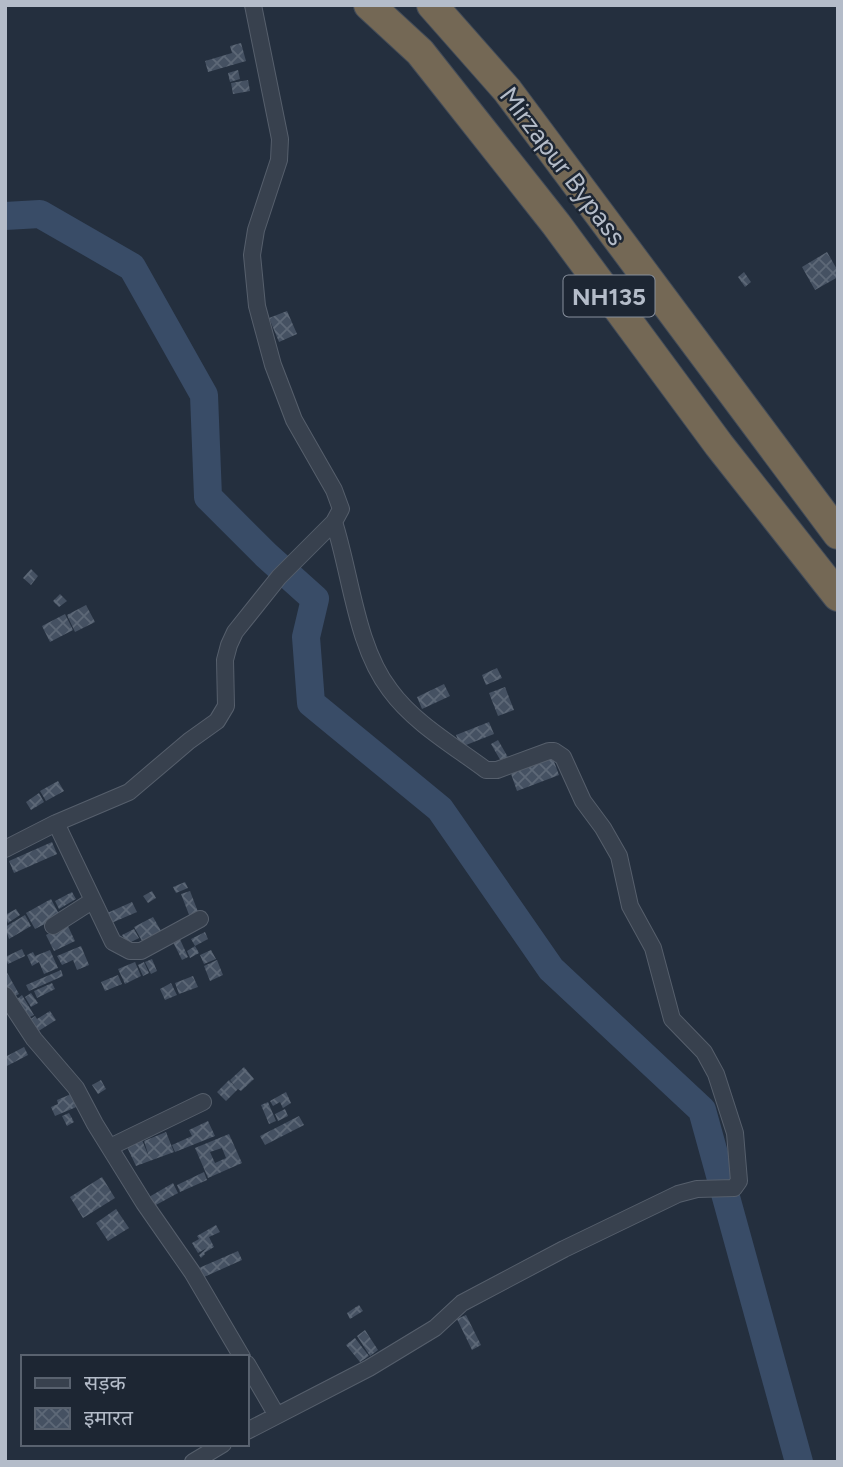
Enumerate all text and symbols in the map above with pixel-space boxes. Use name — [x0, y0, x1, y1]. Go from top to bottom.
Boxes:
street label: Mirzapur Bypass — [493, 80, 633, 252]
road number: NH135 — [564, 276, 654, 316]
legend — [21, 1355, 248, 1446]
text: सड़क — [84, 1370, 126, 1395]
text: इमारत — [84, 1405, 134, 1430]

